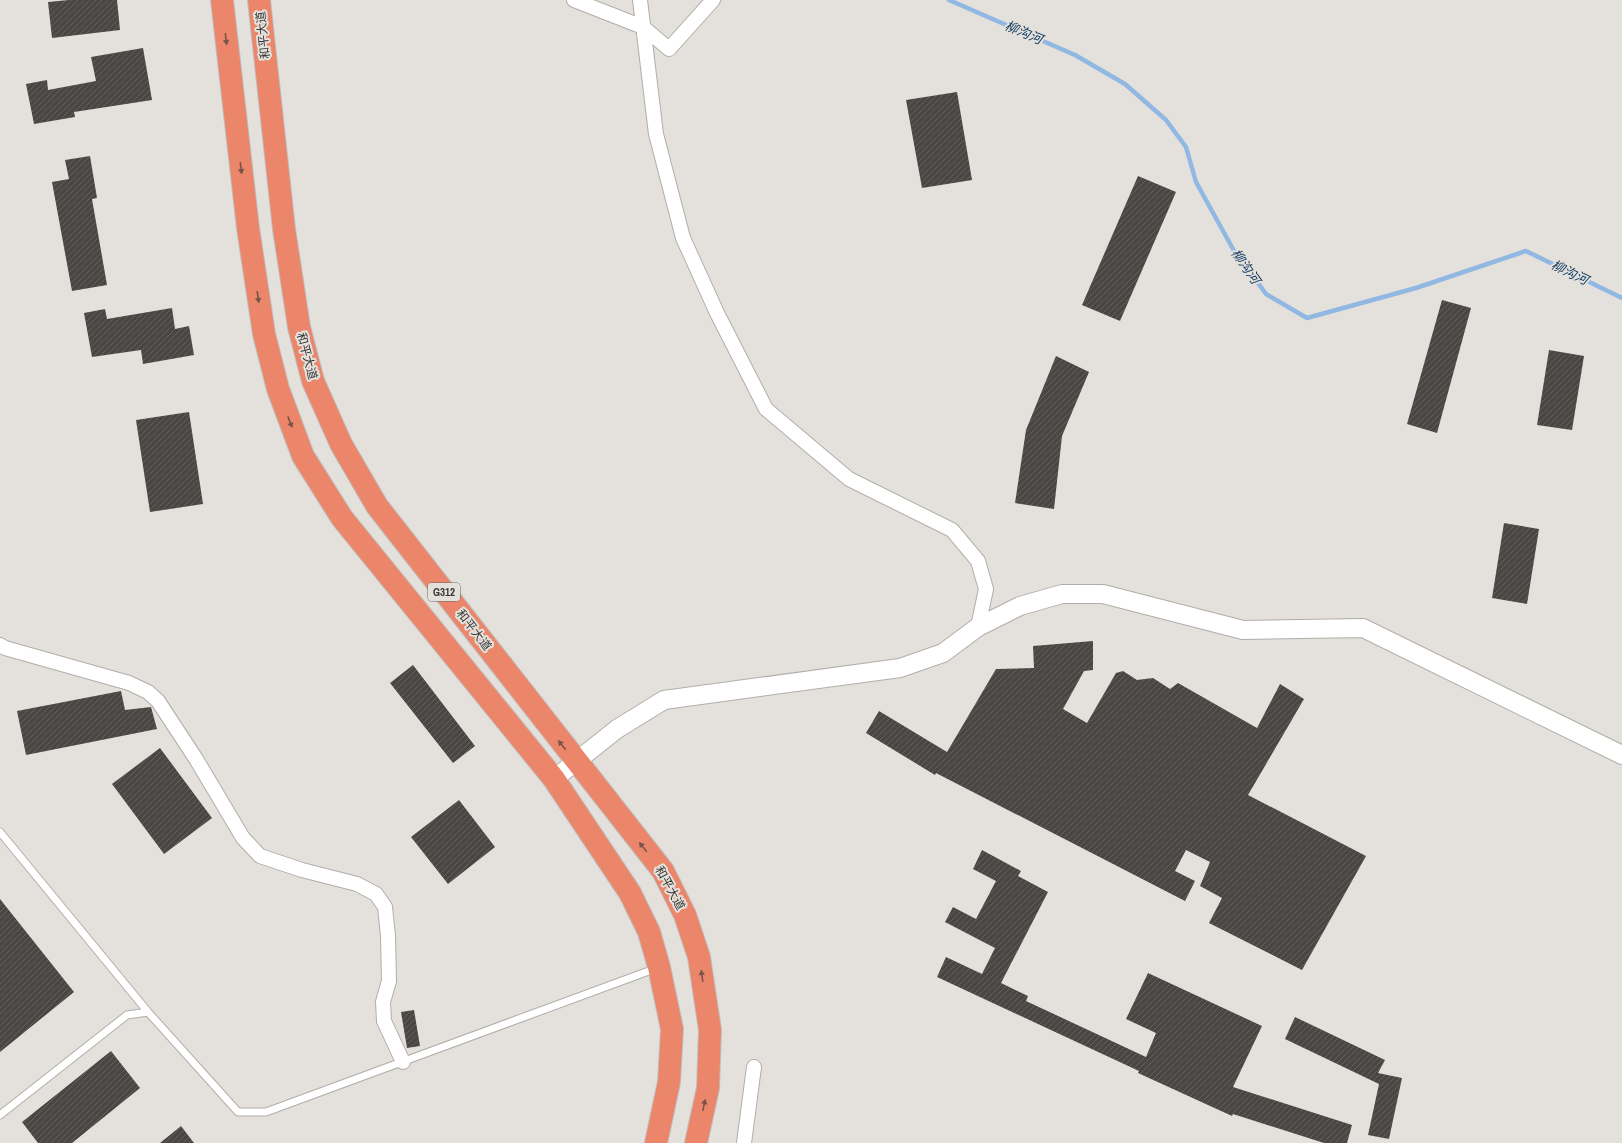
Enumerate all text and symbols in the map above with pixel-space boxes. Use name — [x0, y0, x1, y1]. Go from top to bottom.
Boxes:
street label: 和平大道 — [253, 10, 273, 60]
water label: 柳沟河 — [1003, 17, 1048, 49]
one-way arrow — [223, 33, 230, 45]
one-way arrow — [238, 162, 245, 174]
water label: 柳沟河 — [1227, 245, 1265, 290]
water label: 柳沟河 — [1549, 256, 1594, 290]
one-way arrow — [255, 291, 261, 303]
street label: 和平大道 — [293, 331, 321, 381]
one-way arrow — [288, 417, 294, 429]
road number: G312 — [428, 583, 460, 601]
street label: 和平大道 — [453, 606, 495, 654]
one-way arrow — [558, 739, 567, 750]
one-way arrow — [639, 841, 648, 852]
street label: 和平大道 — [651, 863, 689, 913]
one-way arrow — [699, 970, 705, 982]
one-way arrow — [702, 1099, 708, 1111]

